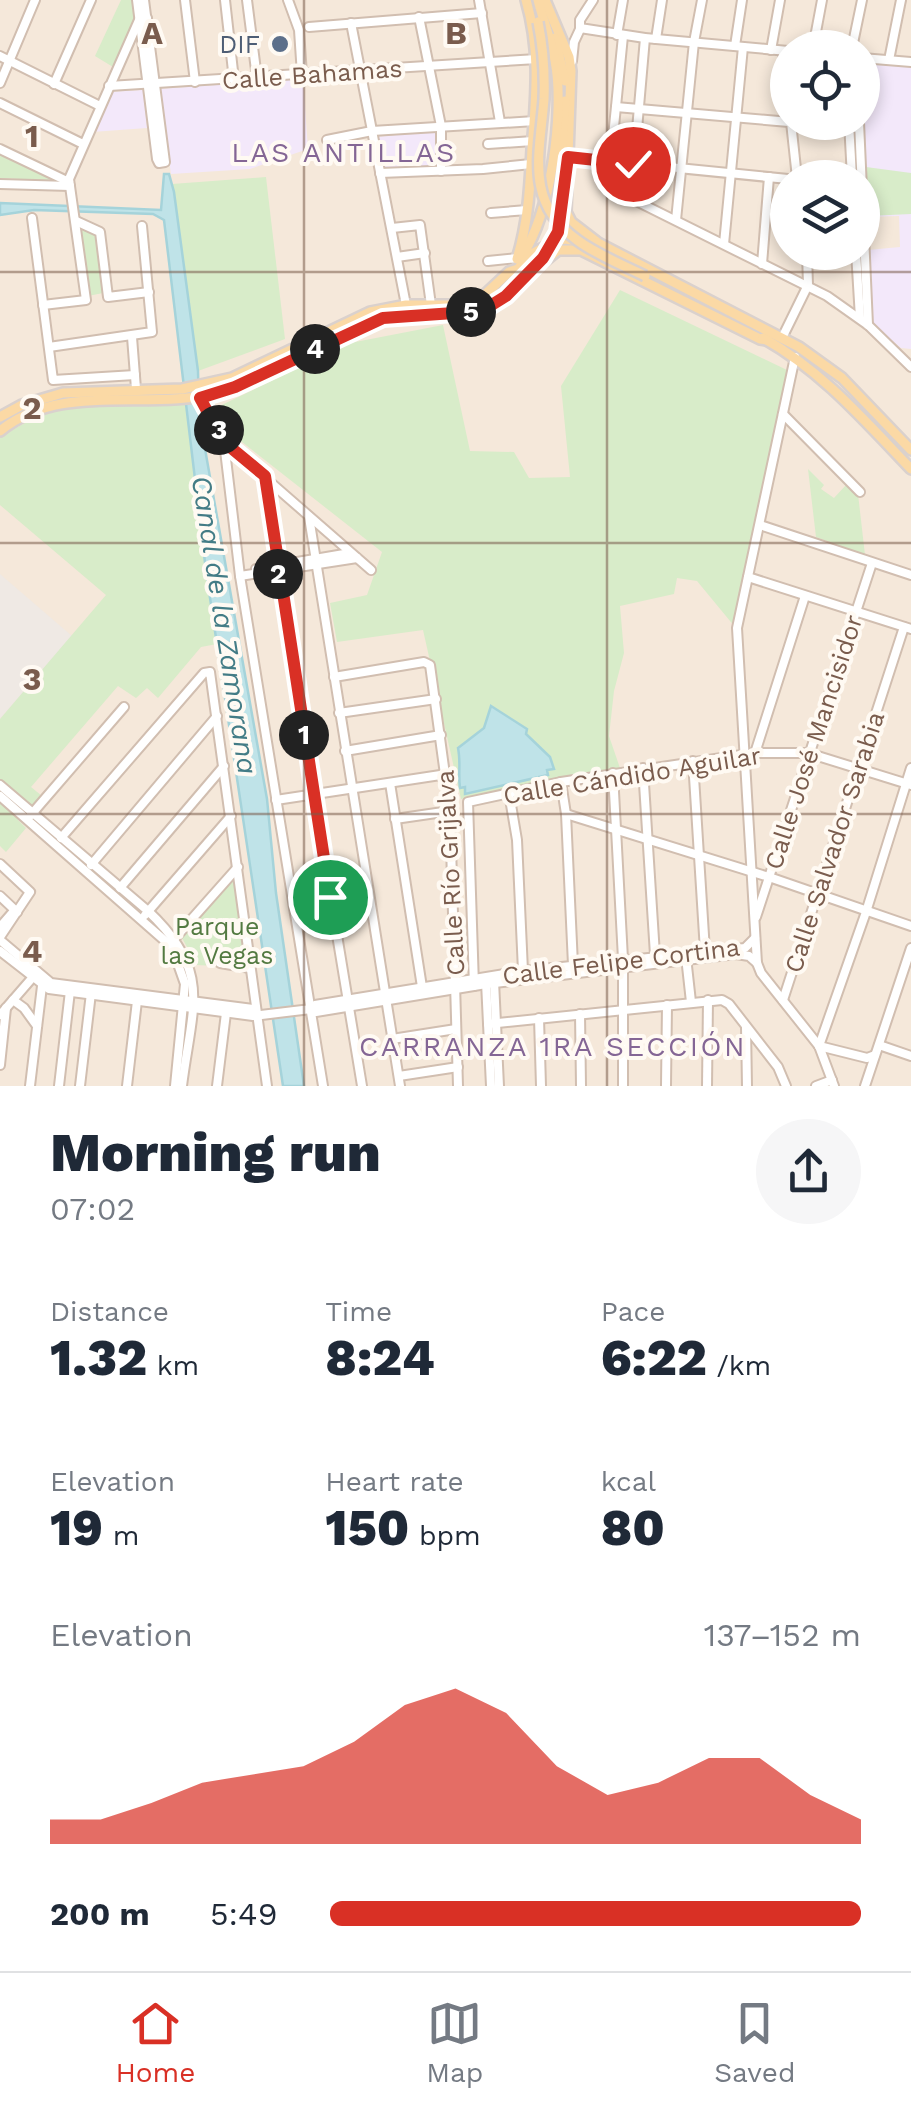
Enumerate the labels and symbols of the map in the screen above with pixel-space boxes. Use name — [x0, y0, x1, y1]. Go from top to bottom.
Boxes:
text: A — [141, 14, 163, 52]
text: B — [445, 14, 467, 52]
place label: DIF — [219, 30, 260, 59]
marker: DIF — [269, 33, 291, 55]
street label: Calle Bahamas — [221, 54, 403, 95]
text: 1 — [25, 117, 39, 155]
pin — [591, 122, 676, 207]
district label: LAS ANTILLAS — [231, 136, 457, 169]
pin: 5 — [446, 287, 496, 337]
pin: 4 — [290, 324, 340, 374]
text: 2 — [22, 389, 42, 427]
pin: 3 — [194, 405, 244, 455]
water label: Canal de la Zamorana — [185, 474, 264, 777]
pin: 2 — [253, 549, 303, 599]
street label: Calle José Mancisidor — [759, 611, 868, 873]
text: 3 — [23, 660, 41, 698]
street label: Calle Salvador Sarabia — [779, 708, 890, 976]
pin: 1 — [279, 710, 329, 760]
street label: Calle Cándido Aguilar — [501, 741, 763, 810]
street label: Calle Río Grijalva — [431, 769, 470, 977]
pin — [288, 855, 373, 940]
park label: Parque las Vegas — [161, 912, 273, 970]
text: 4 — [22, 932, 42, 970]
street label: Calle Felipe Cortina — [501, 933, 742, 990]
district label: CARRANZA 1RA SECCIÓN — [359, 1030, 747, 1063]

